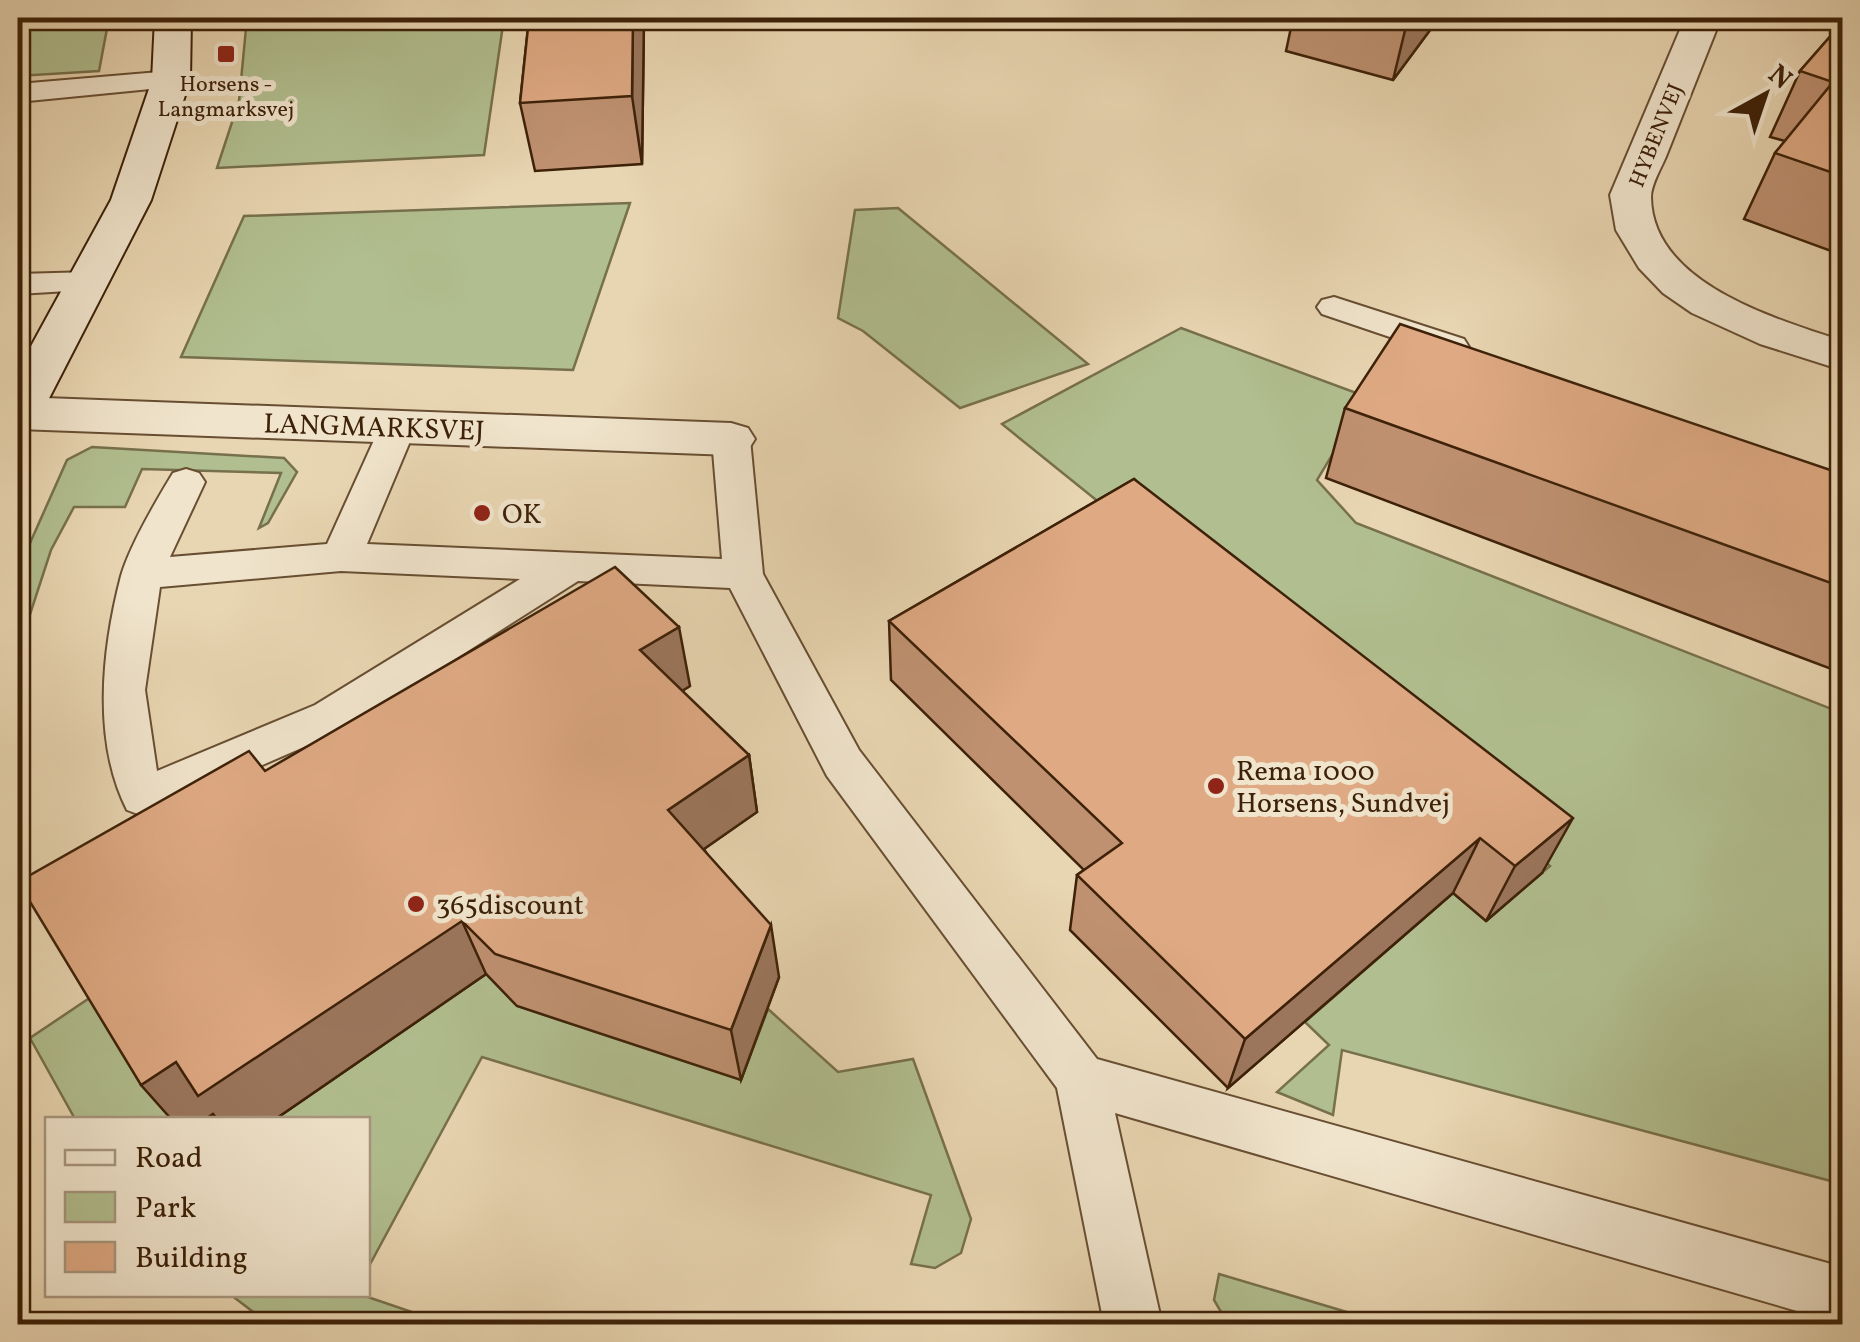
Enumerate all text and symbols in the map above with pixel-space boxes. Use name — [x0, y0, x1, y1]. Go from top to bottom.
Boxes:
marker: Horsens - Langmarksvej — [215, 43, 237, 65]
north arrow — [1715, 45, 1815, 145]
text: N — [1759, 56, 1800, 99]
place label: Horsens - Langmarksvej — [158, 70, 294, 126]
street label: HYBENVEJ — [1622, 79, 1692, 192]
street label: LANGMARKSVEJ — [263, 405, 485, 452]
place label: OK — [502, 496, 541, 535]
marker: OK — [471, 502, 493, 524]
place label: Rema 1000 Horsens, Sundvej — [1236, 753, 1450, 824]
marker: Rema 1000 Horsens, Sundvej — [1205, 775, 1227, 797]
place label: 365discount — [436, 887, 584, 926]
marker: 365discount — [405, 893, 427, 915]
legend — [45, 1117, 370, 1297]
text: Road — [135, 1138, 203, 1180]
text: Park — [135, 1188, 196, 1230]
text: Building — [135, 1238, 248, 1280]

